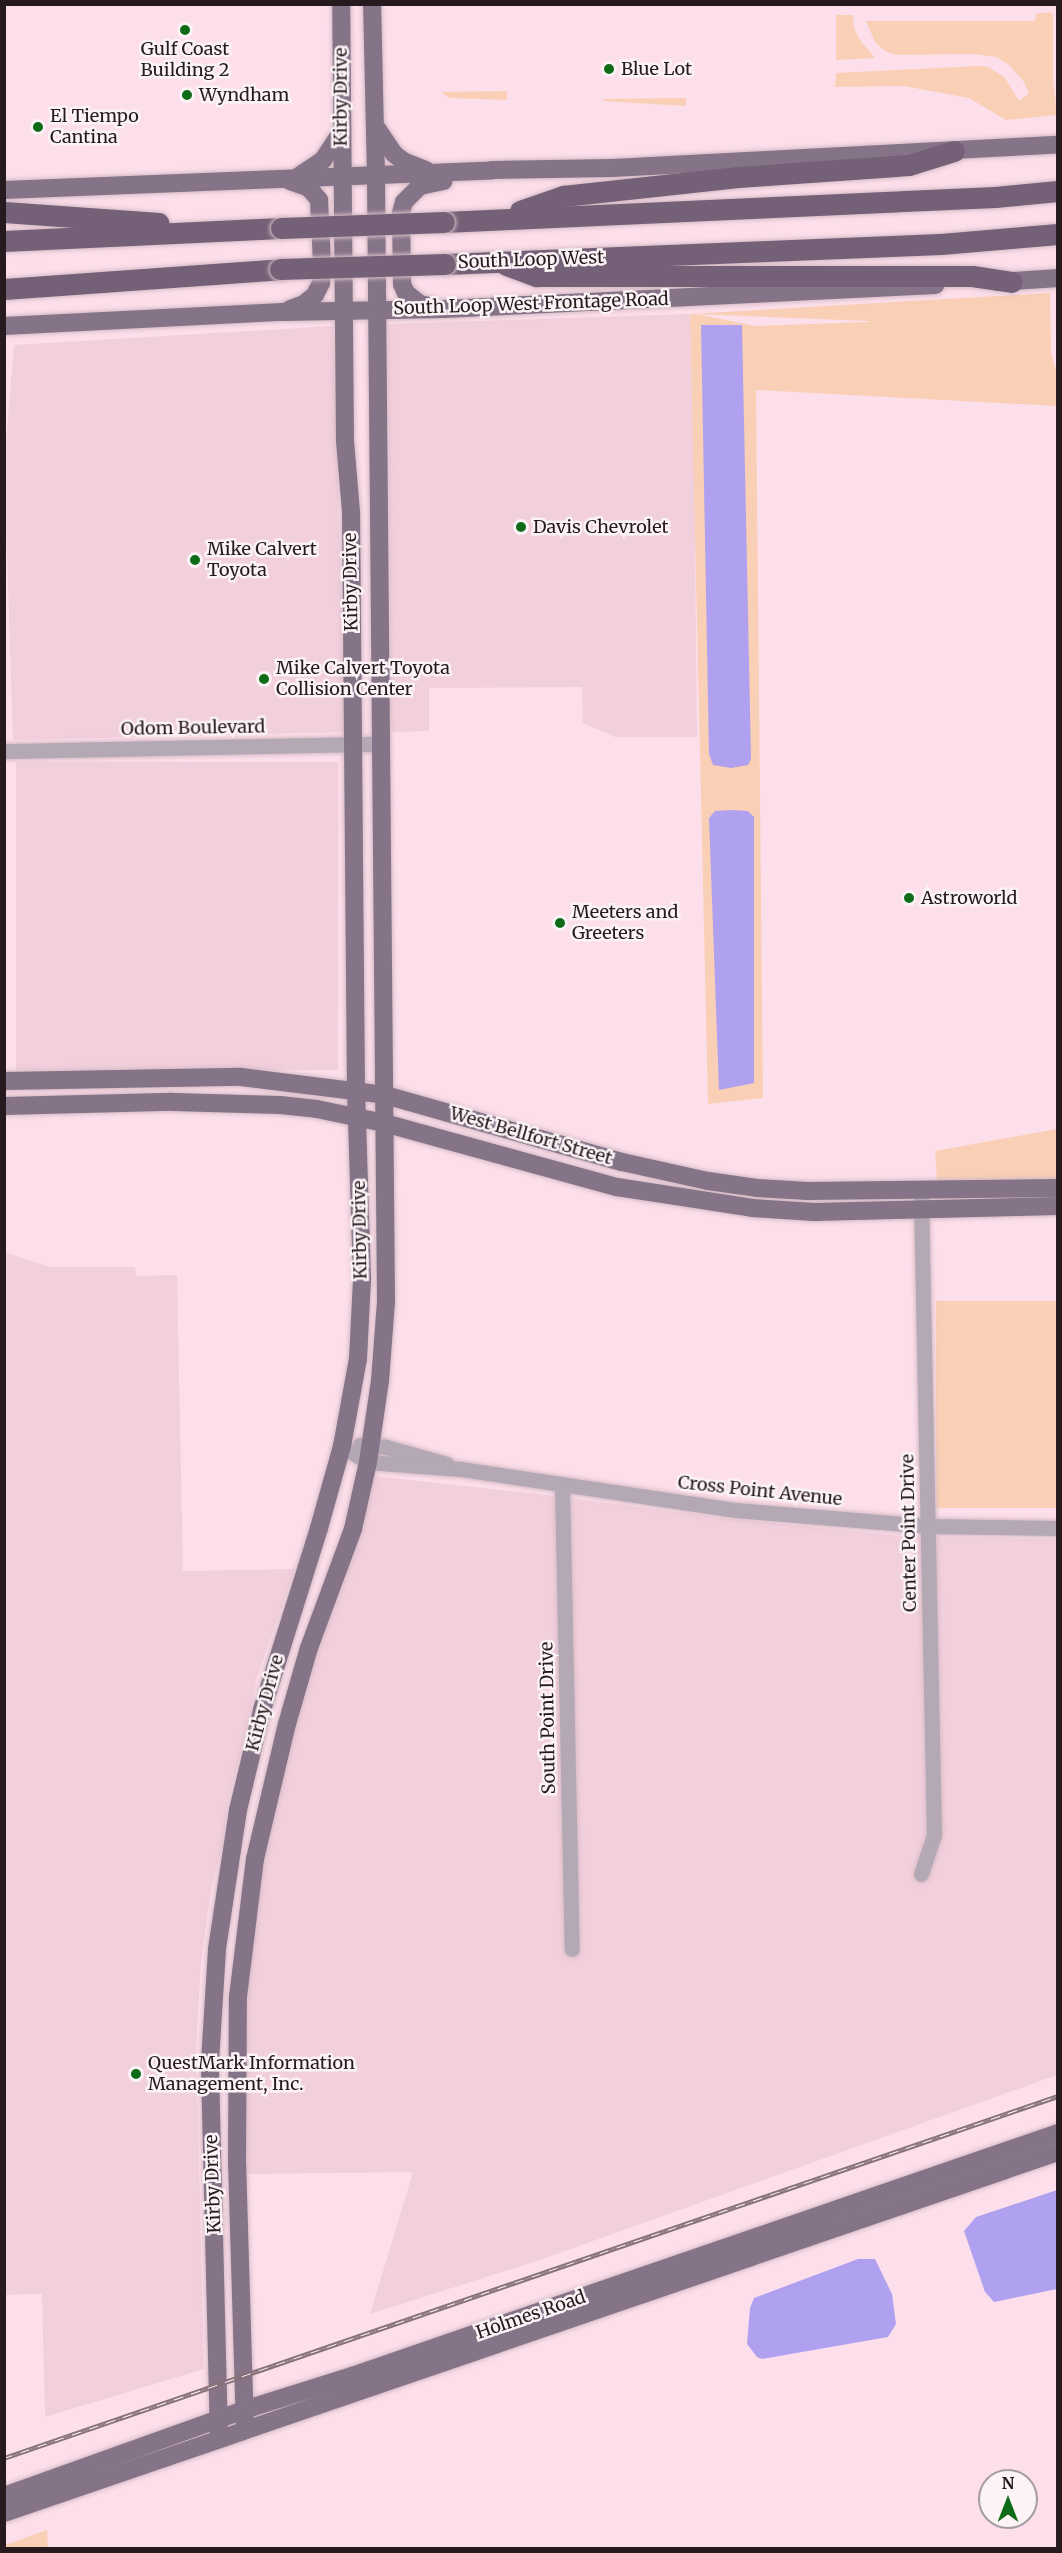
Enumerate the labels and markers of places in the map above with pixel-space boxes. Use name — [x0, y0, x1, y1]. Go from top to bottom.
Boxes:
marker: Gulf Coast Building 2 — [178, 23, 192, 37]
place label: Gulf Coast Building 2 — [141, 39, 229, 82]
place label: Blue Lot — [621, 58, 692, 80]
marker: Blue Lot — [602, 62, 616, 76]
place label: Wyndham — [199, 84, 289, 106]
marker: Wyndham — [180, 88, 194, 102]
place label: El Tiempo Cantina — [50, 106, 139, 148]
marker: El Tiempo Cantina — [31, 120, 45, 134]
place label: Davis Chevrolet — [533, 516, 669, 538]
marker: Davis Chevrolet — [514, 520, 528, 534]
place label: Mike Calvert Toyota — [207, 539, 317, 582]
marker: Mike Calvert Toyota — [188, 553, 202, 567]
place label: Mike Calvert Toyota Collision Center — [276, 658, 450, 700]
marker: Mike Calvert Toyota Collision Center — [257, 672, 271, 686]
place label: Astroworld — [921, 887, 1017, 909]
marker: Astroworld — [902, 891, 916, 905]
place label: Meeters and Greeters — [572, 902, 678, 944]
marker: Meeters and Greeters — [553, 916, 567, 930]
place label: QuestMark Information Management, Inc. — [148, 2053, 355, 2096]
marker: QuestMark Information Management, Inc. — [129, 2067, 143, 2081]

